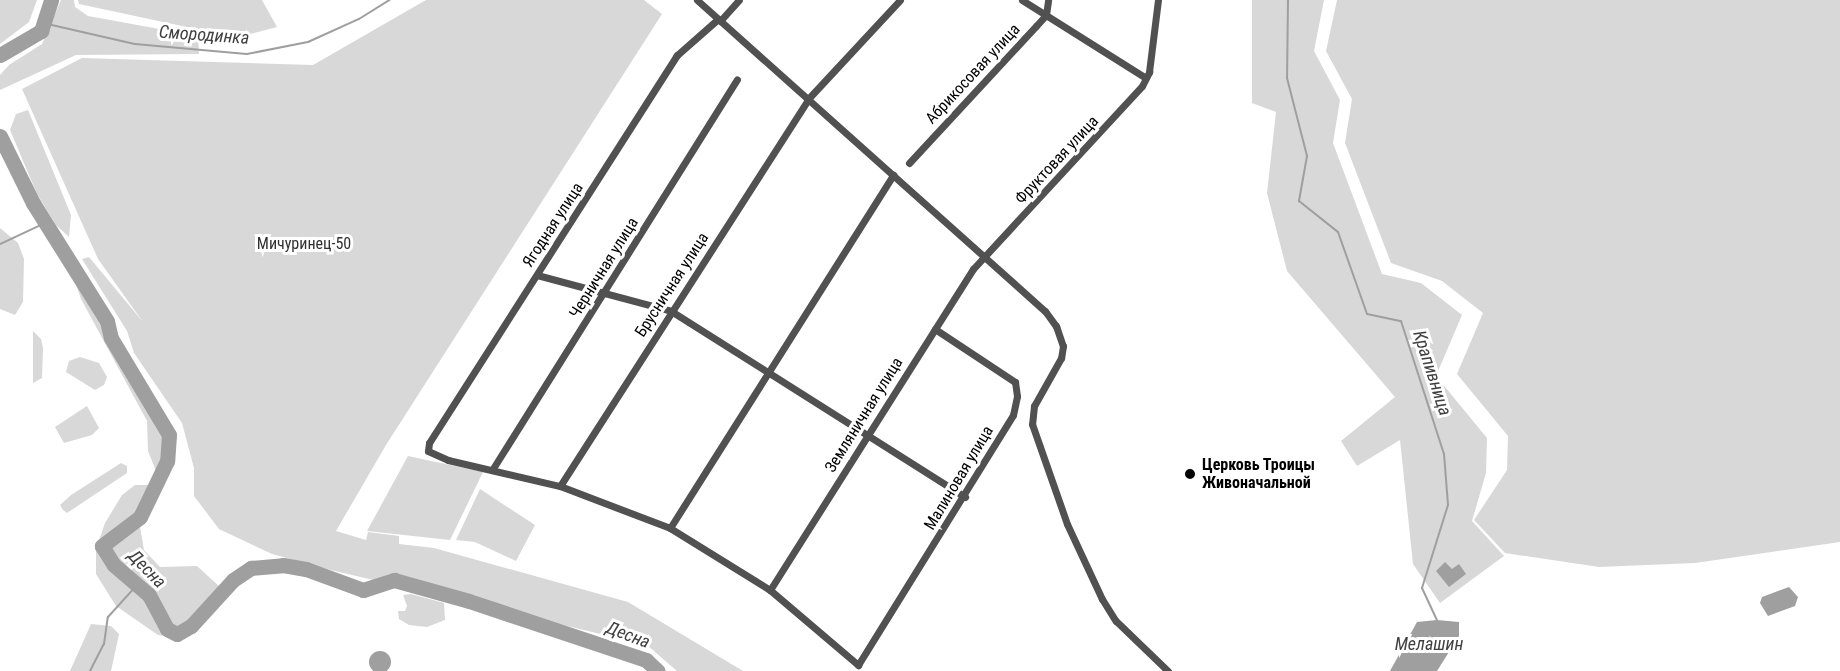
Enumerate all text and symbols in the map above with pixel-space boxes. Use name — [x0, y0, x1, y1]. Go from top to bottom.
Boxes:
street label: Абрикосовая улица — [922, 20, 1024, 128]
water label: Смородинка — [158, 21, 250, 49]
street label: Фруктовая улица — [1011, 112, 1103, 208]
street label: Ягодная улица — [519, 179, 587, 271]
street label: Черничная улица — [565, 214, 643, 322]
street label: Брусничная улица — [631, 229, 713, 341]
park label: Мичуринец-50 — [257, 234, 351, 254]
water label: Крапивница — [1408, 328, 1456, 418]
street label: Земляничная улица — [821, 354, 907, 476]
street label: Малиновая улица — [920, 422, 998, 534]
place label: Церковь Троицы Живоначальной — [1202, 455, 1316, 493]
marker: Церковь Троицы Живоначальной — [1183, 467, 1197, 481]
water label: Десна — [124, 545, 170, 593]
water label: Десна — [603, 617, 653, 653]
water label: Мелашин — [1395, 633, 1463, 655]

